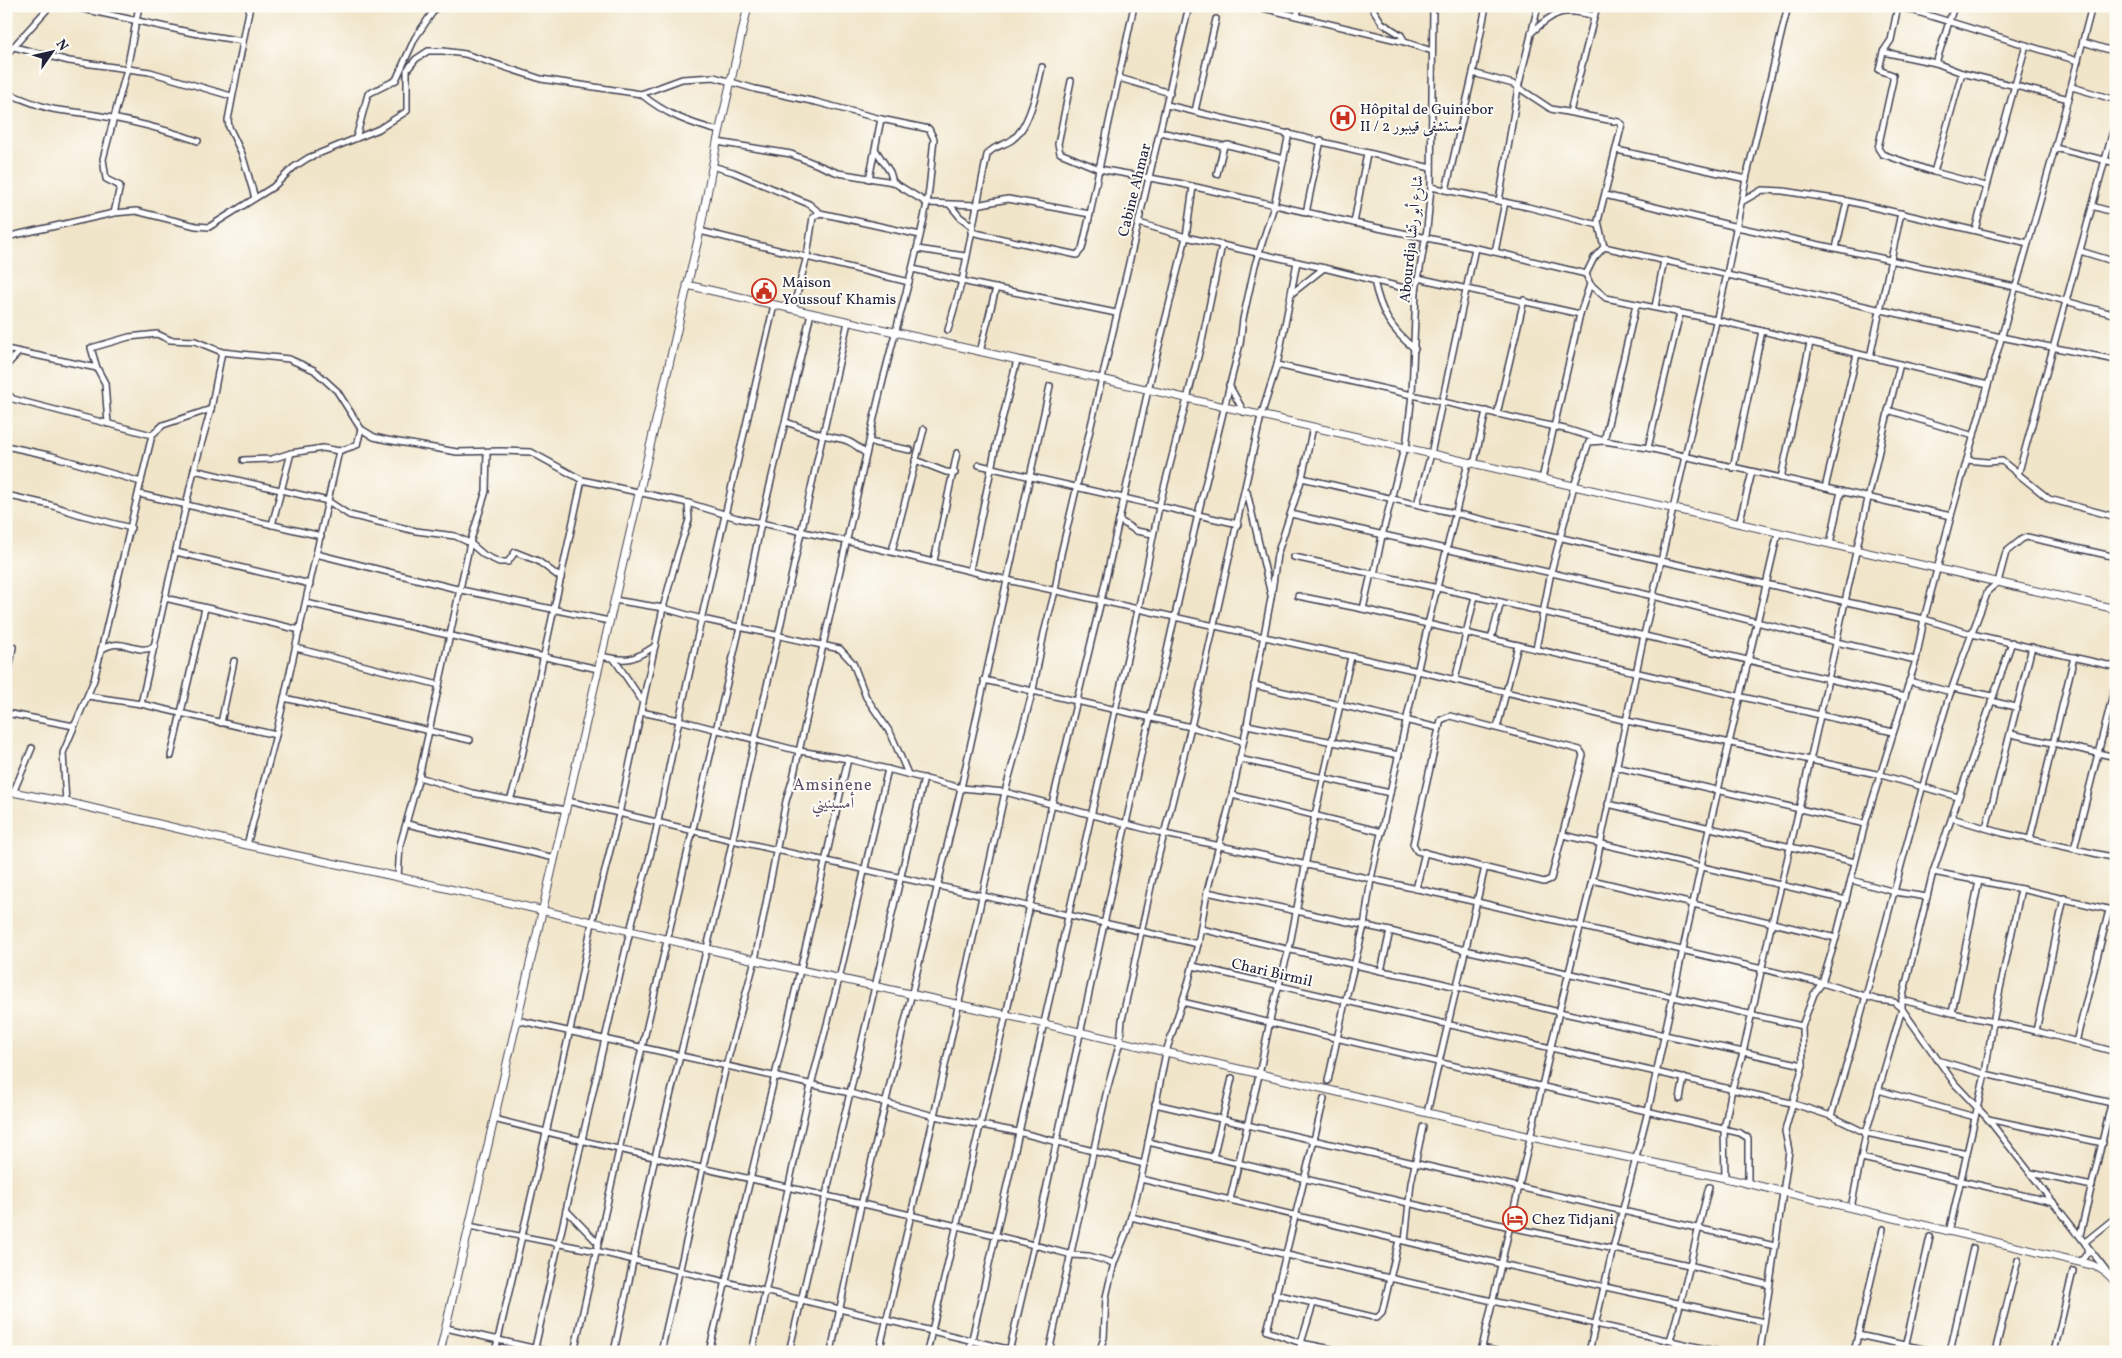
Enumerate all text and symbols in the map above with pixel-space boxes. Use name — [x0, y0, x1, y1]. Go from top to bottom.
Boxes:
north arrow — [28, 28, 78, 78]
text: N — [51, 36, 72, 55]
place label: Hôpital de Guinebor II / مستشفى قيببور 2 — [1360, 100, 1494, 138]
hospital icon: Hôpital de Guinebor II / مستشفى قيببور 2 — [1330, 105, 1356, 131]
street label: Cabine Ahmar — [1114, 141, 1157, 239]
street label: Abourdja شارع أبو رتشا — [1393, 174, 1431, 304]
place label: Maison Youssouf Khamis — [782, 273, 896, 311]
public building icon: Maison Youssouf Khamis — [751, 278, 777, 304]
district label: Amsinene أمسينيني — [793, 775, 873, 818]
street label: Chari Birmil — [1229, 954, 1314, 993]
hotel icon: Chez Tidjani — [1502, 1206, 1528, 1232]
place label: Chez Tidjani — [1532, 1210, 1614, 1231]

